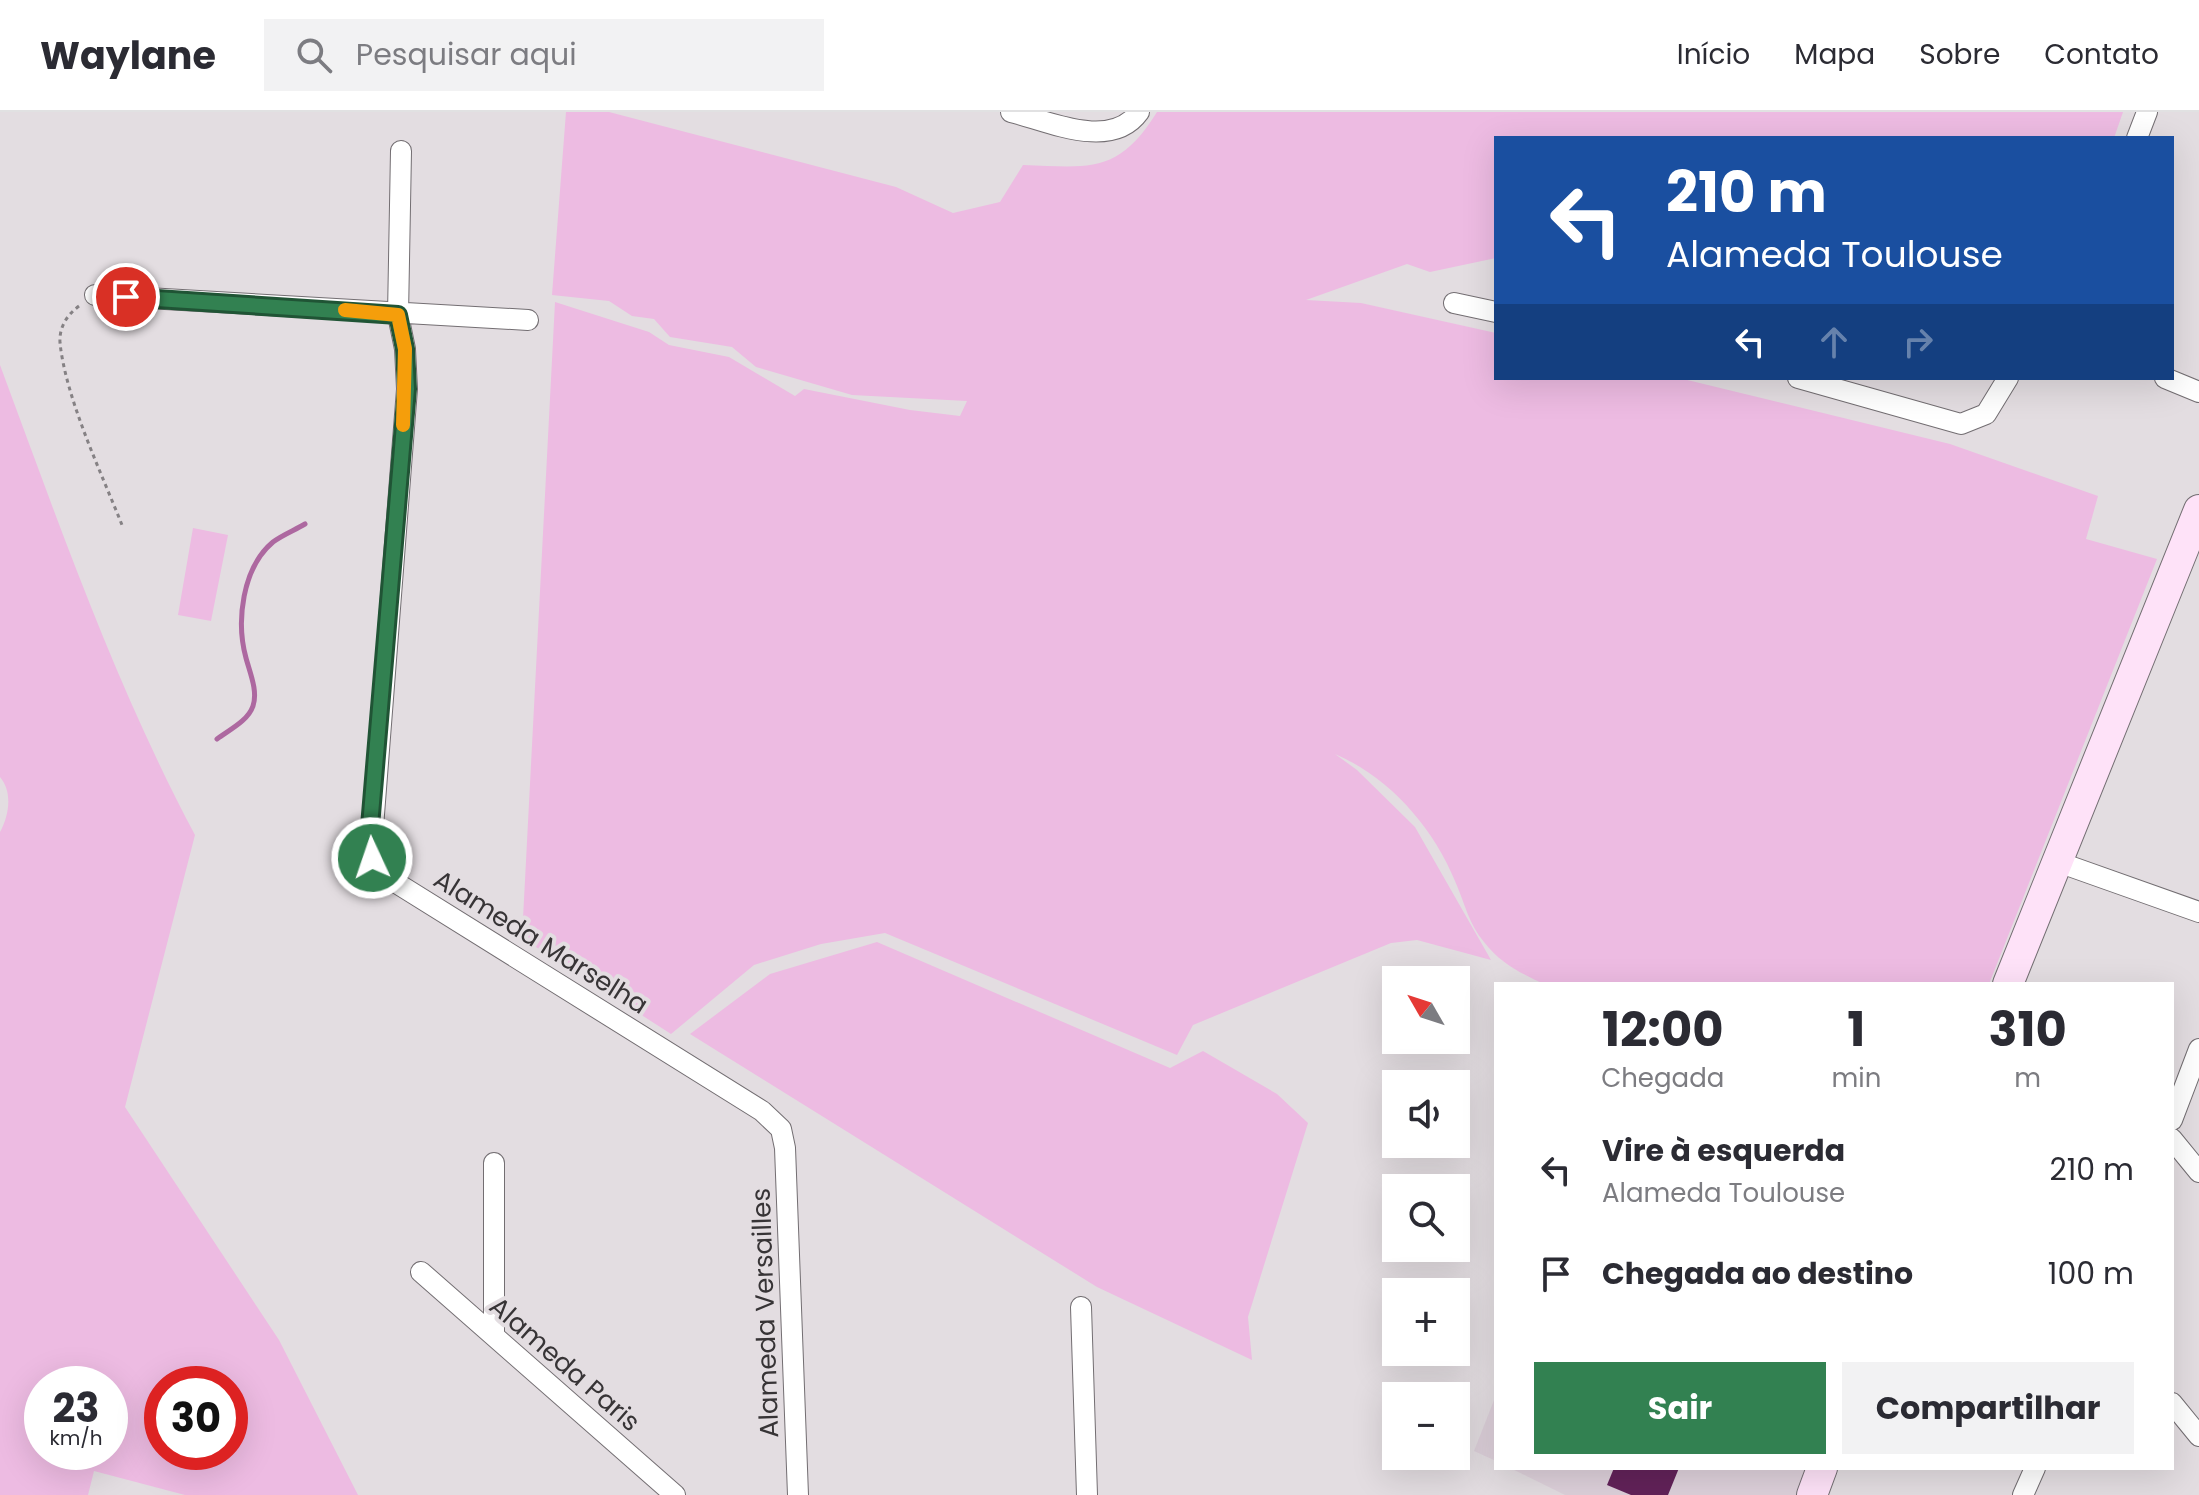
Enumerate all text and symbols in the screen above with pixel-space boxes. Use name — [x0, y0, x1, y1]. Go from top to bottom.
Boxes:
search box — [264, 19, 824, 91]
text: Waylane — [40, 29, 216, 82]
icon: search — [292, 33, 336, 77]
text: Pesquisar aqui — [356, 33, 577, 76]
text: Início — [1677, 35, 1750, 74]
text: Mapa — [1794, 35, 1875, 74]
text: Sobre — [1919, 35, 2000, 74]
text: Contato — [2044, 35, 2159, 74]
text: 210 m — [1666, 153, 1827, 232]
icon: left — [1534, 168, 1638, 272]
text: Alameda Toulouse — [1666, 229, 2003, 280]
pin — [92, 263, 160, 331]
icon: arrive — [104, 275, 148, 319]
icon: left — [1728, 320, 1772, 364]
icon: ahead — [1812, 320, 1856, 364]
icon: right — [1896, 320, 1940, 364]
position arrow — [330, 816, 414, 900]
street label: Alameda Marselha — [427, 861, 655, 1023]
north arrow — [1382, 966, 1470, 1054]
map controls — [1382, 966, 1470, 1470]
text: 12:00 — [1602, 996, 1724, 1063]
text: 1 — [1847, 996, 1865, 1063]
text: 310 — [1988, 996, 2067, 1063]
text: Chegada — [1601, 1060, 1724, 1096]
text: min — [1831, 1060, 1881, 1096]
text: m — [2014, 1060, 2041, 1096]
button: sound — [1382, 1070, 1470, 1158]
text: Vire à esquerda — [1602, 1129, 1845, 1172]
icon: left — [1534, 1148, 1578, 1192]
text: 210 m — [2049, 1148, 2134, 1191]
button: search — [1382, 1174, 1470, 1262]
text: Alameda Toulouse — [1602, 1175, 1845, 1211]
street label: Alameda Versailles — [743, 1187, 787, 1439]
icon: arrive — [1534, 1252, 1578, 1296]
text: Chegada ao destino — [1602, 1252, 1913, 1295]
text: 100 m — [2048, 1252, 2134, 1295]
button: + — [1382, 1278, 1470, 1366]
street label: Alameda Paris — [482, 1288, 648, 1440]
button: Sair — [1534, 1362, 1826, 1454]
button: Compartilhar — [1842, 1362, 2134, 1454]
speed limit sign: 30 — [144, 1366, 248, 1470]
text: 23 — [52, 1380, 100, 1436]
button: − — [1382, 1382, 1470, 1470]
text: km/h — [49, 1424, 103, 1452]

